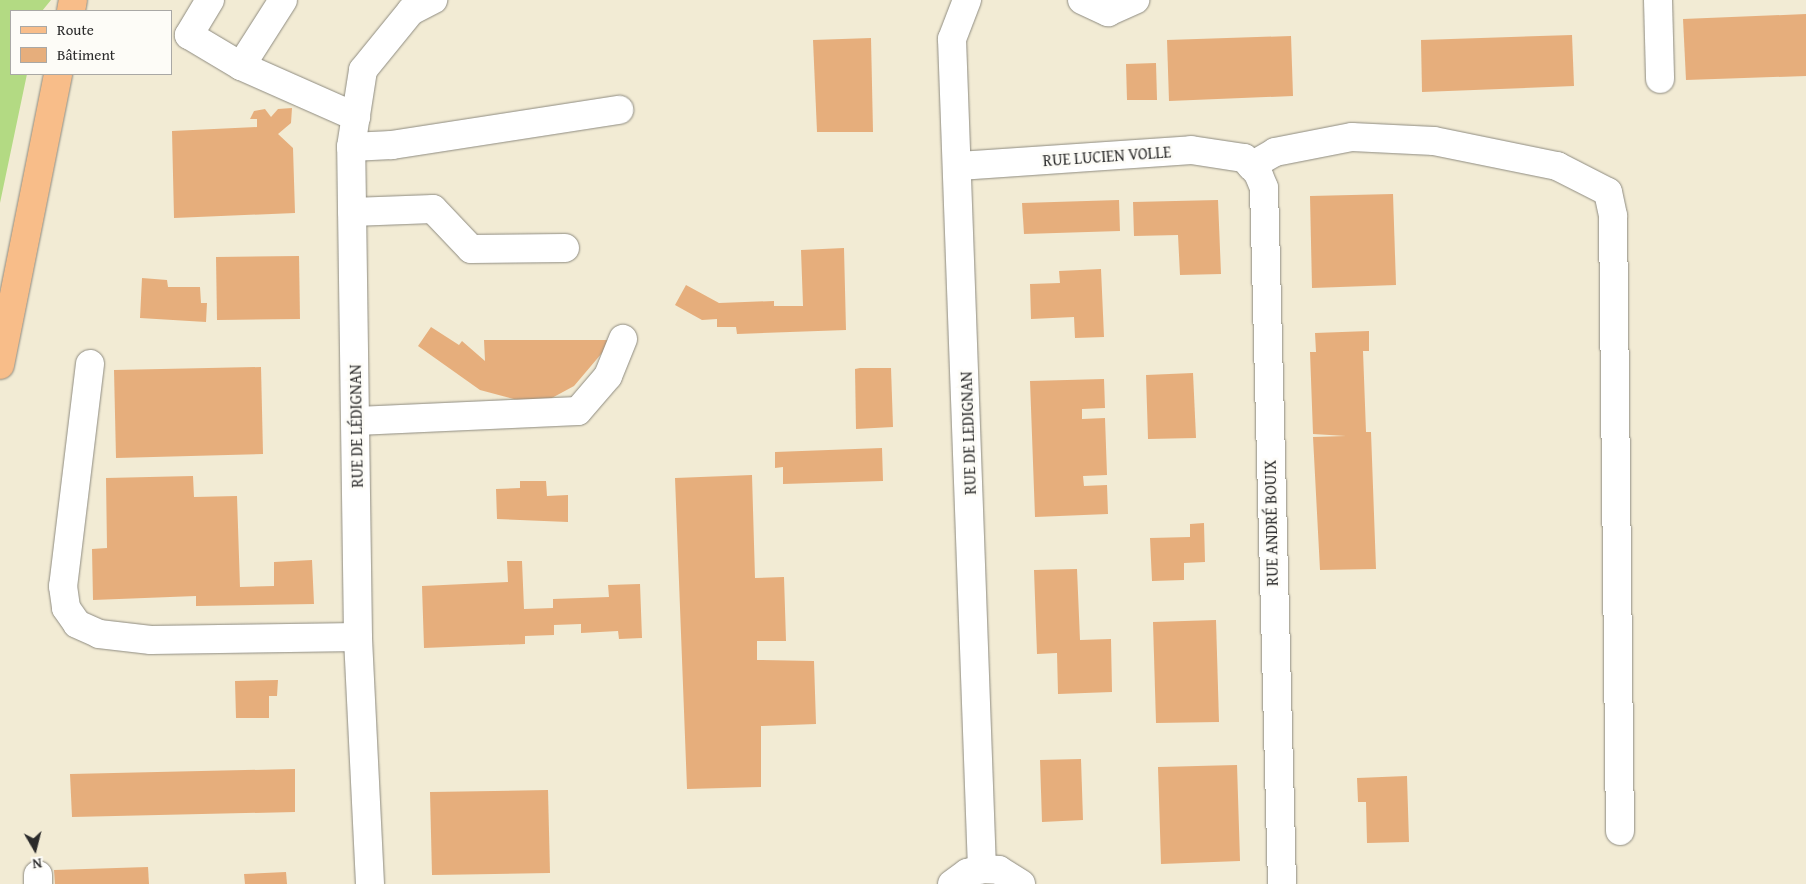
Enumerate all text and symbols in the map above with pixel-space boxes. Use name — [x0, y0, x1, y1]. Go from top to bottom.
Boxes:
legend — [10, 10, 172, 75]
text: Route — [57, 19, 94, 40]
text: Bâtiment — [57, 44, 115, 65]
street label: RUE LUCIEN VOLLE — [1042, 142, 1172, 170]
street label: RUE DE LÉDIGNAN — [345, 364, 367, 488]
street label: RUE DE LEDIGNAN — [956, 371, 980, 495]
street label: RUE ANDRÉ BOUIX — [1260, 460, 1282, 586]
north arrow — [10, 824, 60, 874]
text: N — [31, 853, 43, 874]

